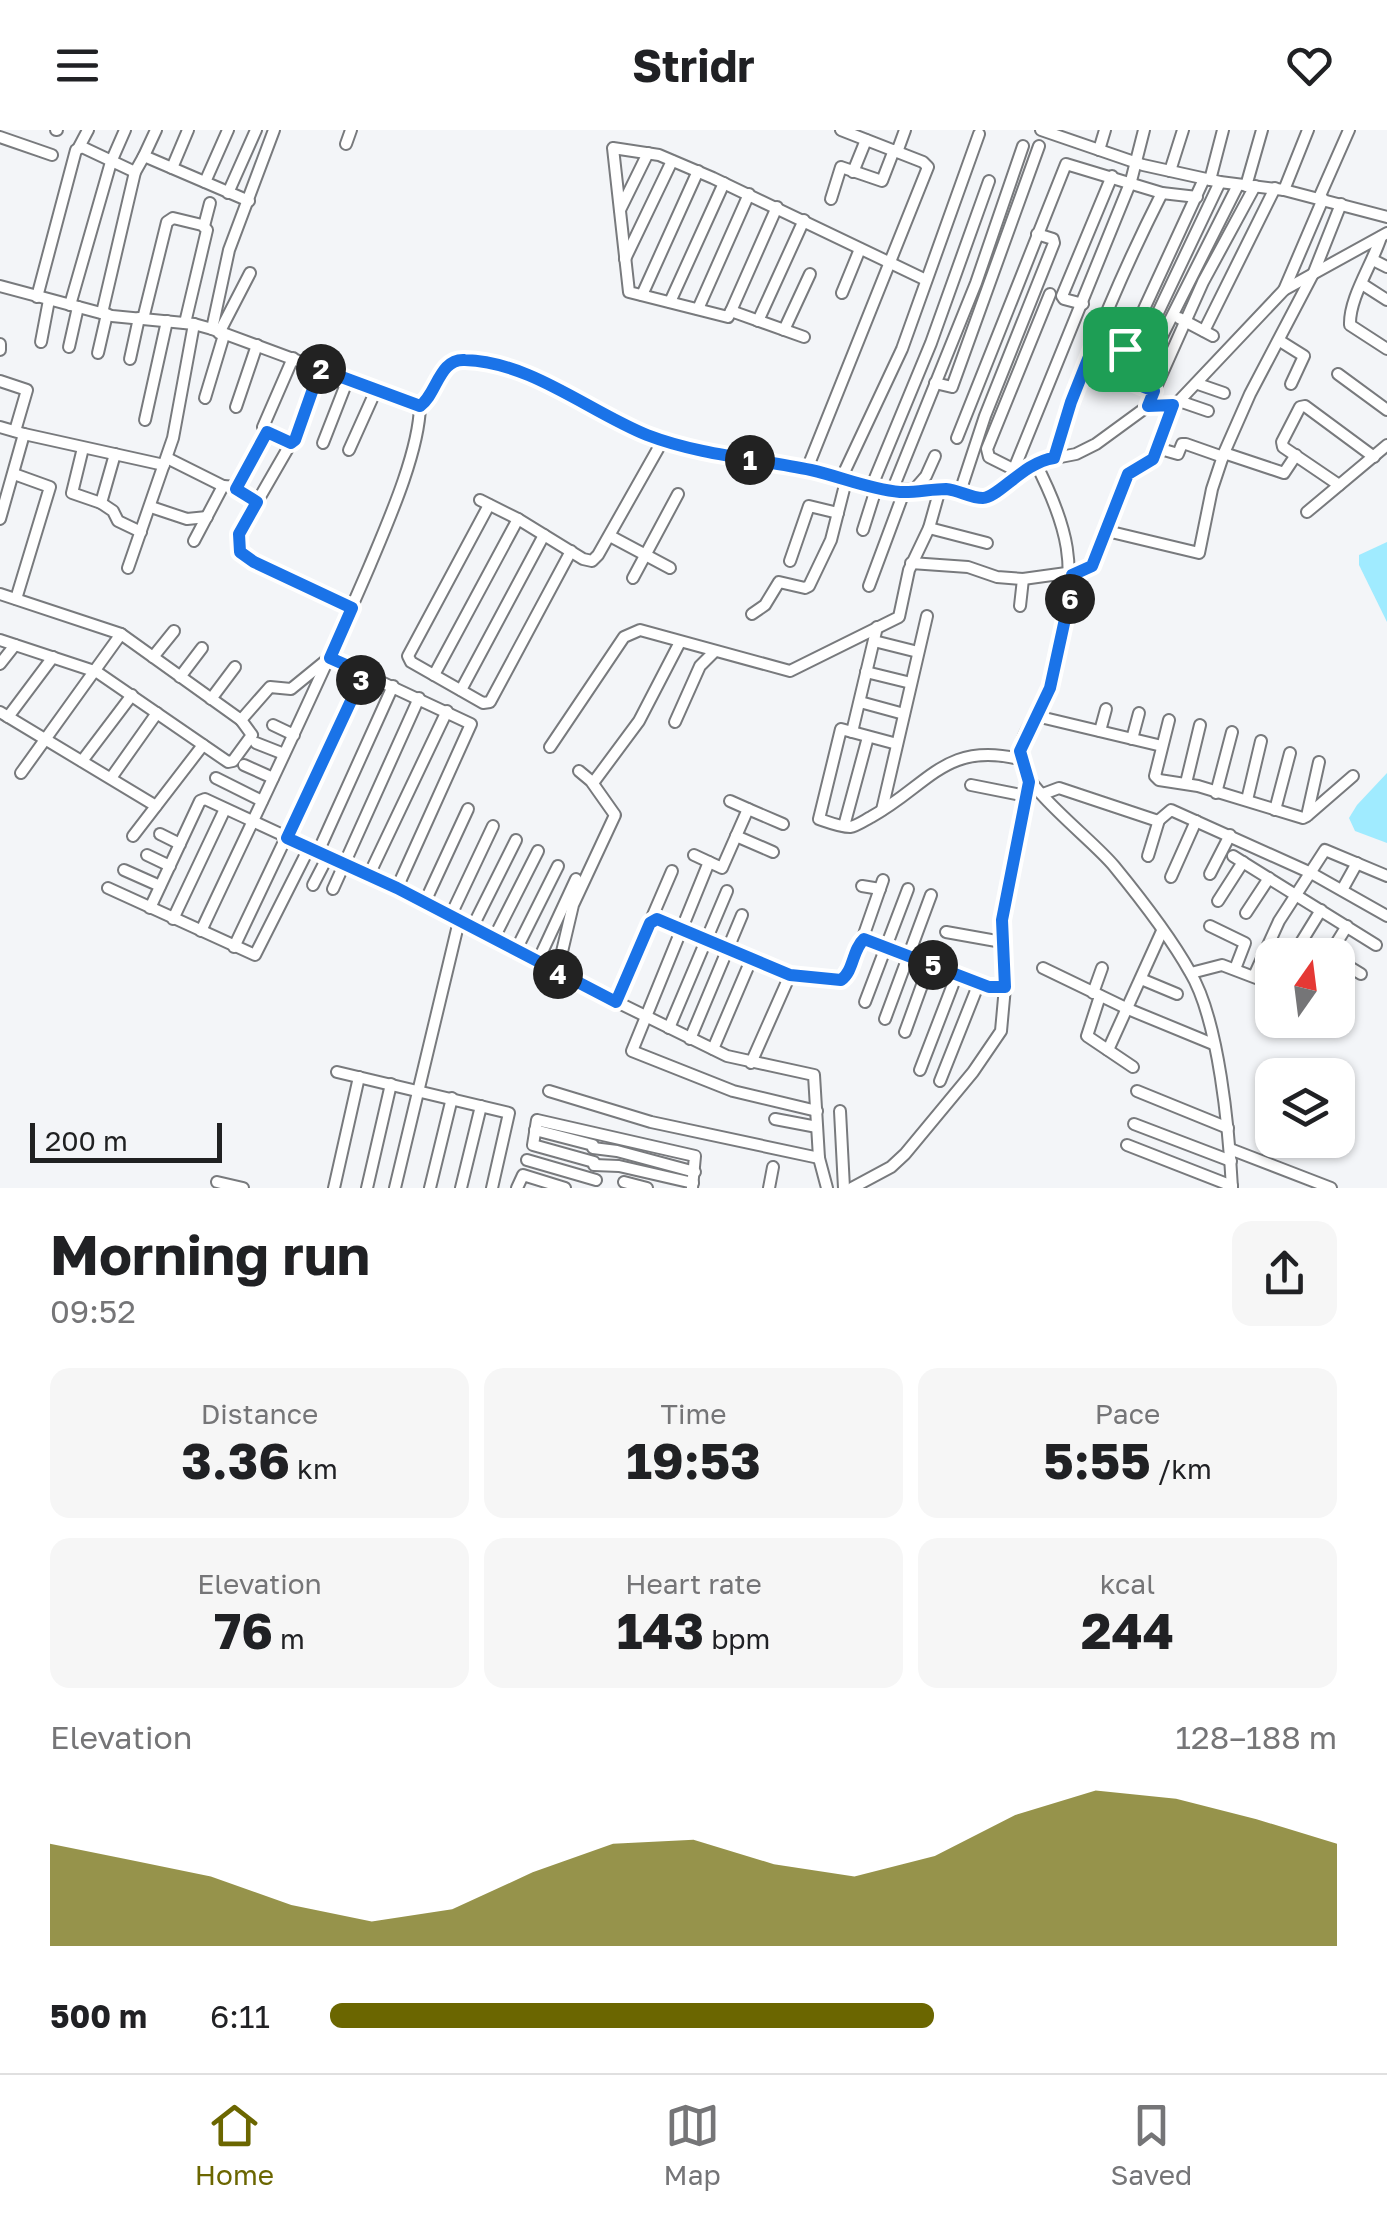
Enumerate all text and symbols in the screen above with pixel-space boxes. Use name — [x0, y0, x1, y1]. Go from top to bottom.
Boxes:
icon: menu — [50, 38, 105, 93]
text: Stridr — [632, 38, 755, 92]
icon: heart — [1282, 38, 1337, 93]
pin — [1083, 307, 1168, 392]
icon: arrive — [1098, 322, 1153, 377]
pin: 2 — [296, 344, 346, 394]
text: 2 — [312, 352, 330, 385]
pin: 1 — [725, 435, 775, 485]
text: 1 — [743, 443, 757, 476]
pin: 6 — [1045, 574, 1095, 624]
text: 6 — [1061, 582, 1079, 615]
pin: 3 — [336, 655, 386, 705]
text: 3 — [352, 663, 370, 696]
north arrow — [1255, 938, 1355, 1038]
map controls — [1255, 938, 1355, 1158]
pin: 5 — [908, 940, 958, 990]
text: 5 — [924, 948, 942, 981]
pin: 4 — [533, 949, 583, 999]
text: 4 — [549, 957, 567, 990]
button: layers — [1255, 1058, 1355, 1158]
scale bar — [30, 1118, 222, 1162]
text: 200 m — [45, 1124, 128, 1157]
text: Morning run — [50, 1221, 370, 1287]
button: share — [1232, 1221, 1337, 1326]
text: 09:52 — [50, 1292, 136, 1330]
text: Distance — [201, 1397, 318, 1430]
text: Time — [661, 1397, 726, 1430]
text: Pace — [1095, 1397, 1160, 1430]
text: 3.36 — [181, 1430, 290, 1490]
text: 19:53 — [626, 1430, 761, 1490]
text: 5:55 — [1043, 1430, 1151, 1490]
text: km — [290, 1452, 338, 1485]
text: /km — [1151, 1452, 1212, 1485]
text: Elevation — [197, 1567, 322, 1600]
text: Heart rate — [625, 1567, 762, 1600]
text: kcal — [1100, 1567, 1155, 1600]
text: 76 — [214, 1600, 273, 1660]
text: 143 — [617, 1600, 704, 1660]
text: 244 — [1081, 1600, 1174, 1660]
text: m — [273, 1622, 305, 1655]
text: bpm — [704, 1622, 770, 1655]
text: Elevation — [50, 1718, 192, 1756]
text: 128–188 m — [1176, 1718, 1337, 1756]
text: 500 m — [50, 1997, 147, 2035]
text: 6:11 — [210, 1997, 270, 2035]
tab: Home — [195, 2098, 274, 2191]
tab: Map — [664, 2098, 721, 2191]
tab: Saved — [1110, 2098, 1192, 2191]

